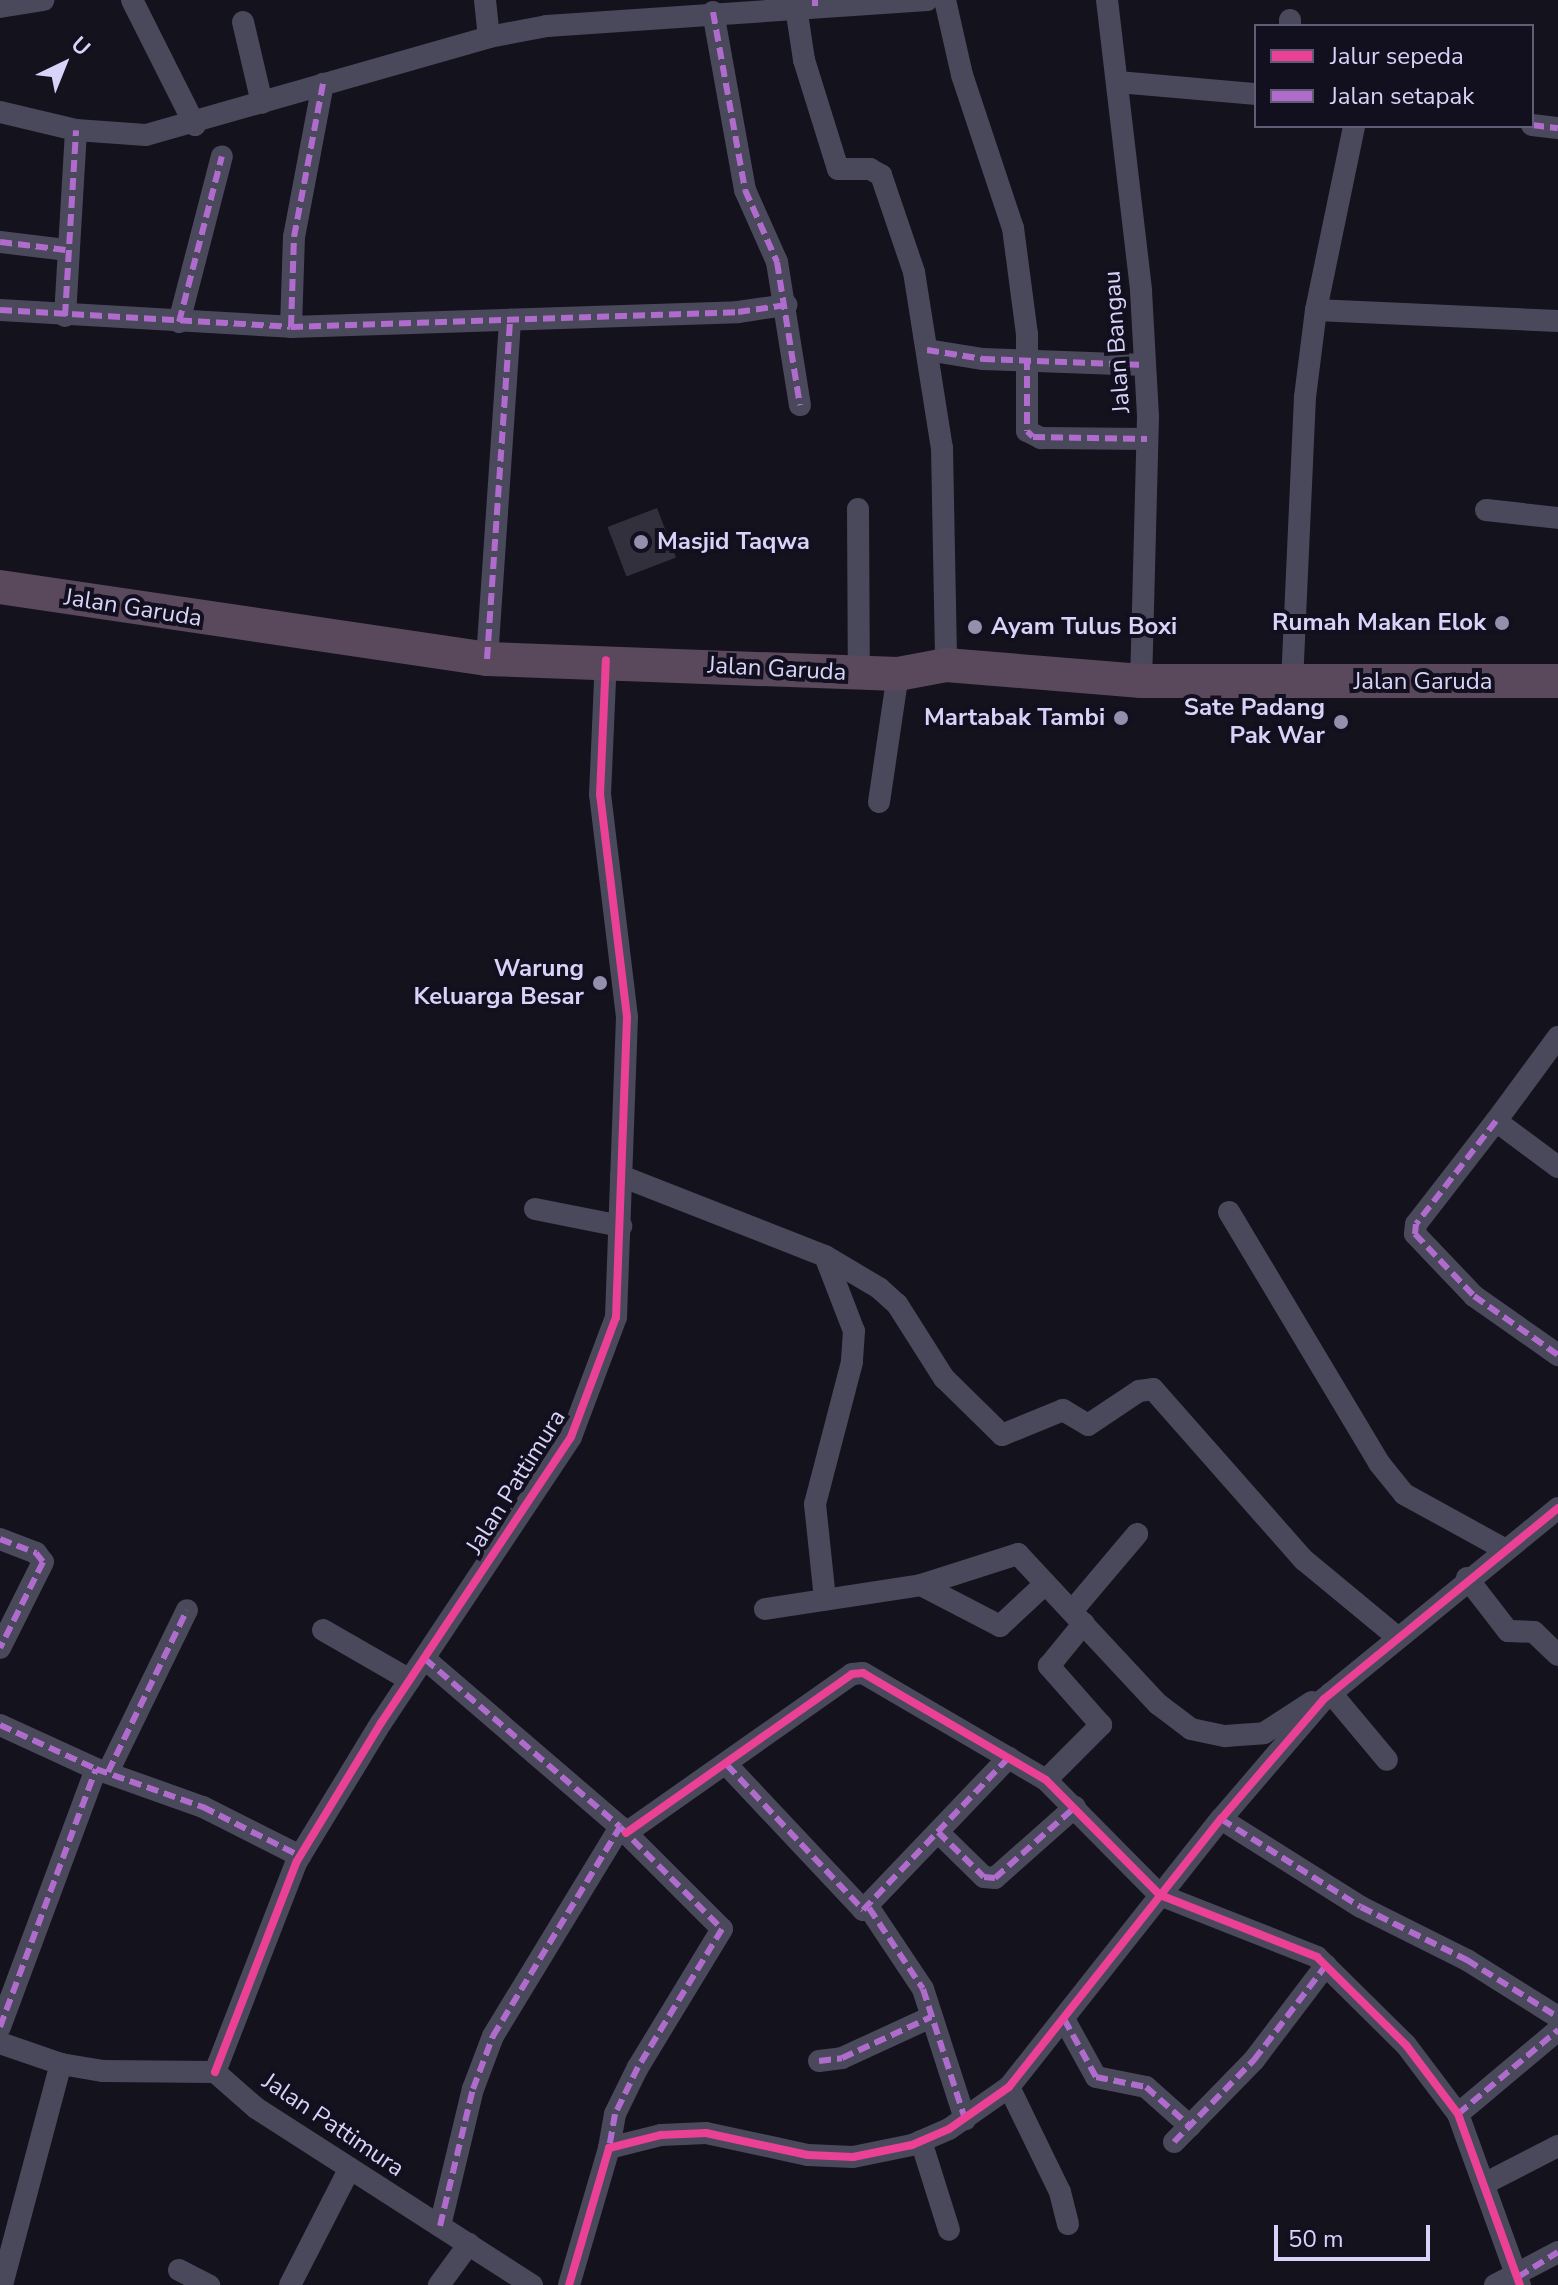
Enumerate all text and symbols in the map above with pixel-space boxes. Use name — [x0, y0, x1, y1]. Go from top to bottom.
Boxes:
north arrow — [24, 24, 104, 104]
legend — [1254, 24, 1534, 128]
text: U — [64, 30, 97, 63]
text: Jalur sepeda — [1330, 40, 1464, 72]
text: Jalan setapak — [1330, 80, 1474, 112]
street label: Jalan Bangau — [1098, 270, 1136, 414]
place label: Masjid Taqwa — [657, 528, 810, 556]
marker: Masjid Taqwa — [632, 533, 650, 551]
street label: Jalan Garuda — [62, 583, 204, 633]
place label: Rumah Makan Elok — [1272, 609, 1486, 637]
place label: Ayam Tulus Boxi — [991, 613, 1177, 641]
marker: Rumah Makan Elok — [1493, 614, 1511, 632]
marker: Ayam Tulus Boxi — [966, 618, 984, 636]
street label: Jalan Garuda — [707, 651, 847, 687]
street label: Jalan Garuda — [1353, 668, 1493, 696]
place label: Sate Padang Pak War — [1184, 694, 1325, 750]
place label: Martabak Tambi — [924, 704, 1105, 732]
marker: Martabak Tambi — [1112, 709, 1130, 727]
marker: Sate Padang Pak War — [1332, 713, 1350, 731]
place label: Warung Keluarga Besar — [414, 955, 584, 1011]
marker: Warung Keluarga Besar — [591, 974, 609, 992]
street label: Jalan Pattimura — [460, 1405, 572, 1559]
street label: Jalan Pattimura — [257, 2067, 409, 2183]
scale bar — [1278, 2209, 1434, 2259]
text: 50 m — [1288, 2223, 1344, 2255]

